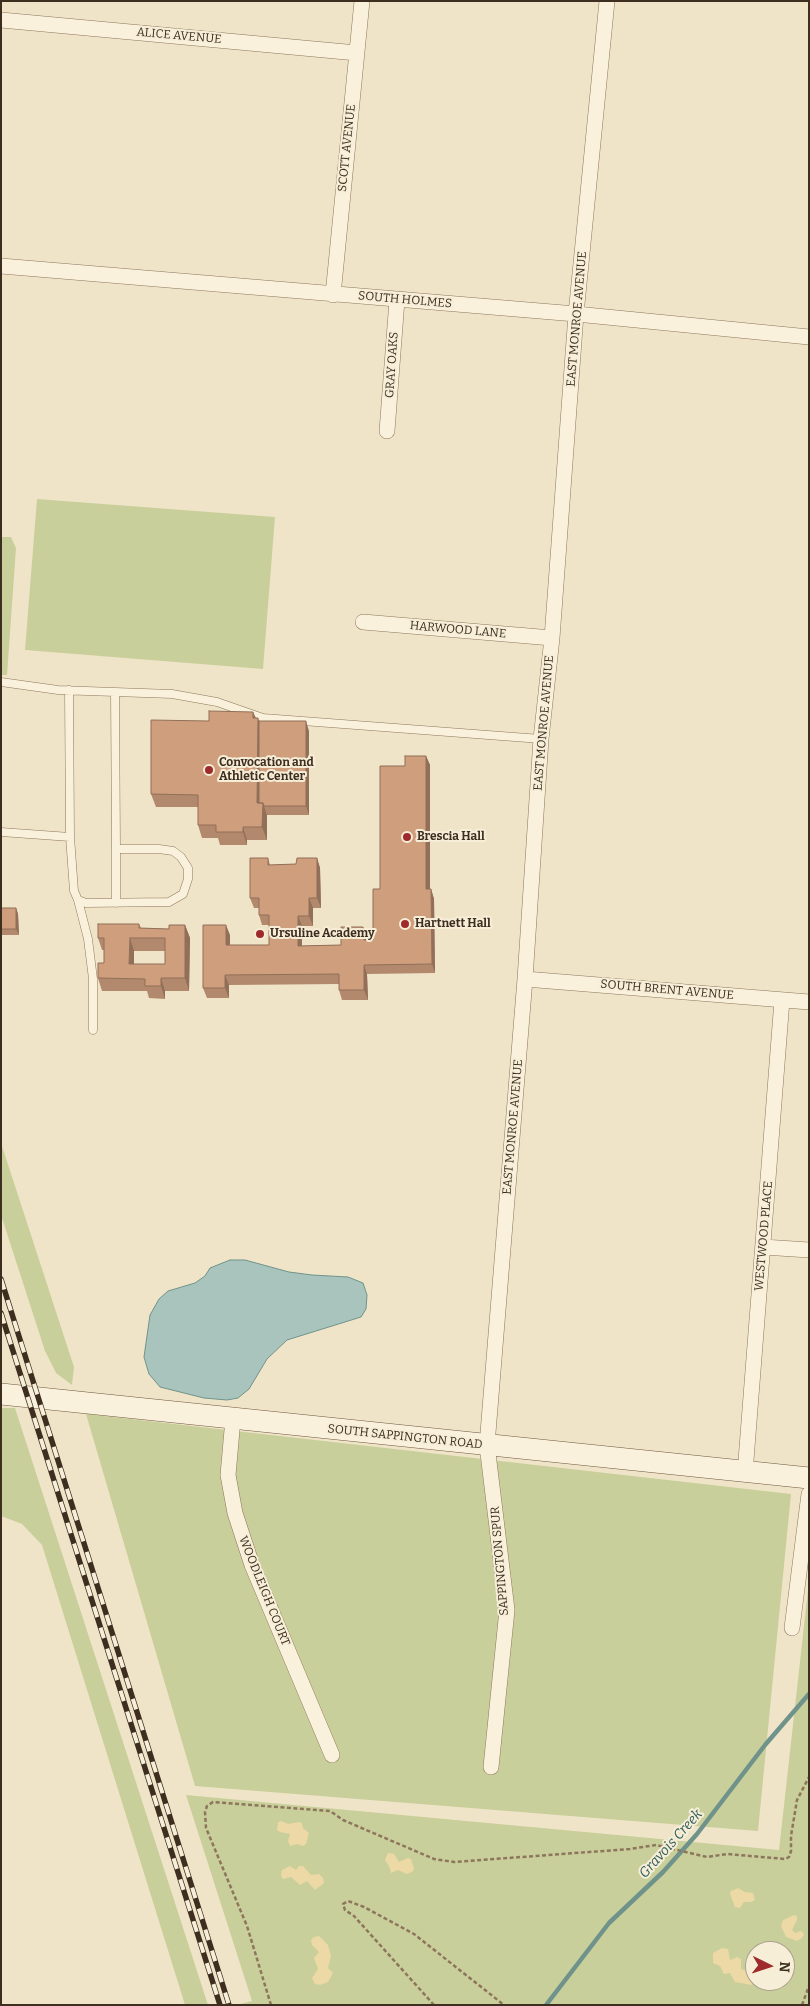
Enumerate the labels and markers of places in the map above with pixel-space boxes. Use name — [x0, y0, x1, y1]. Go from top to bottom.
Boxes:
place label: Convocation and Athletic Center — [219, 756, 314, 784]
marker: Convocation and Athletic Center — [203, 764, 215, 776]
place label: Brescia Hall — [417, 830, 485, 844]
marker: Brescia Hall — [401, 831, 413, 843]
place label: Hartnett Hall — [415, 917, 491, 931]
marker: Hartnett Hall — [399, 918, 411, 930]
place label: Ursuline Academy — [270, 927, 375, 941]
marker: Ursuline Academy — [254, 928, 266, 940]

